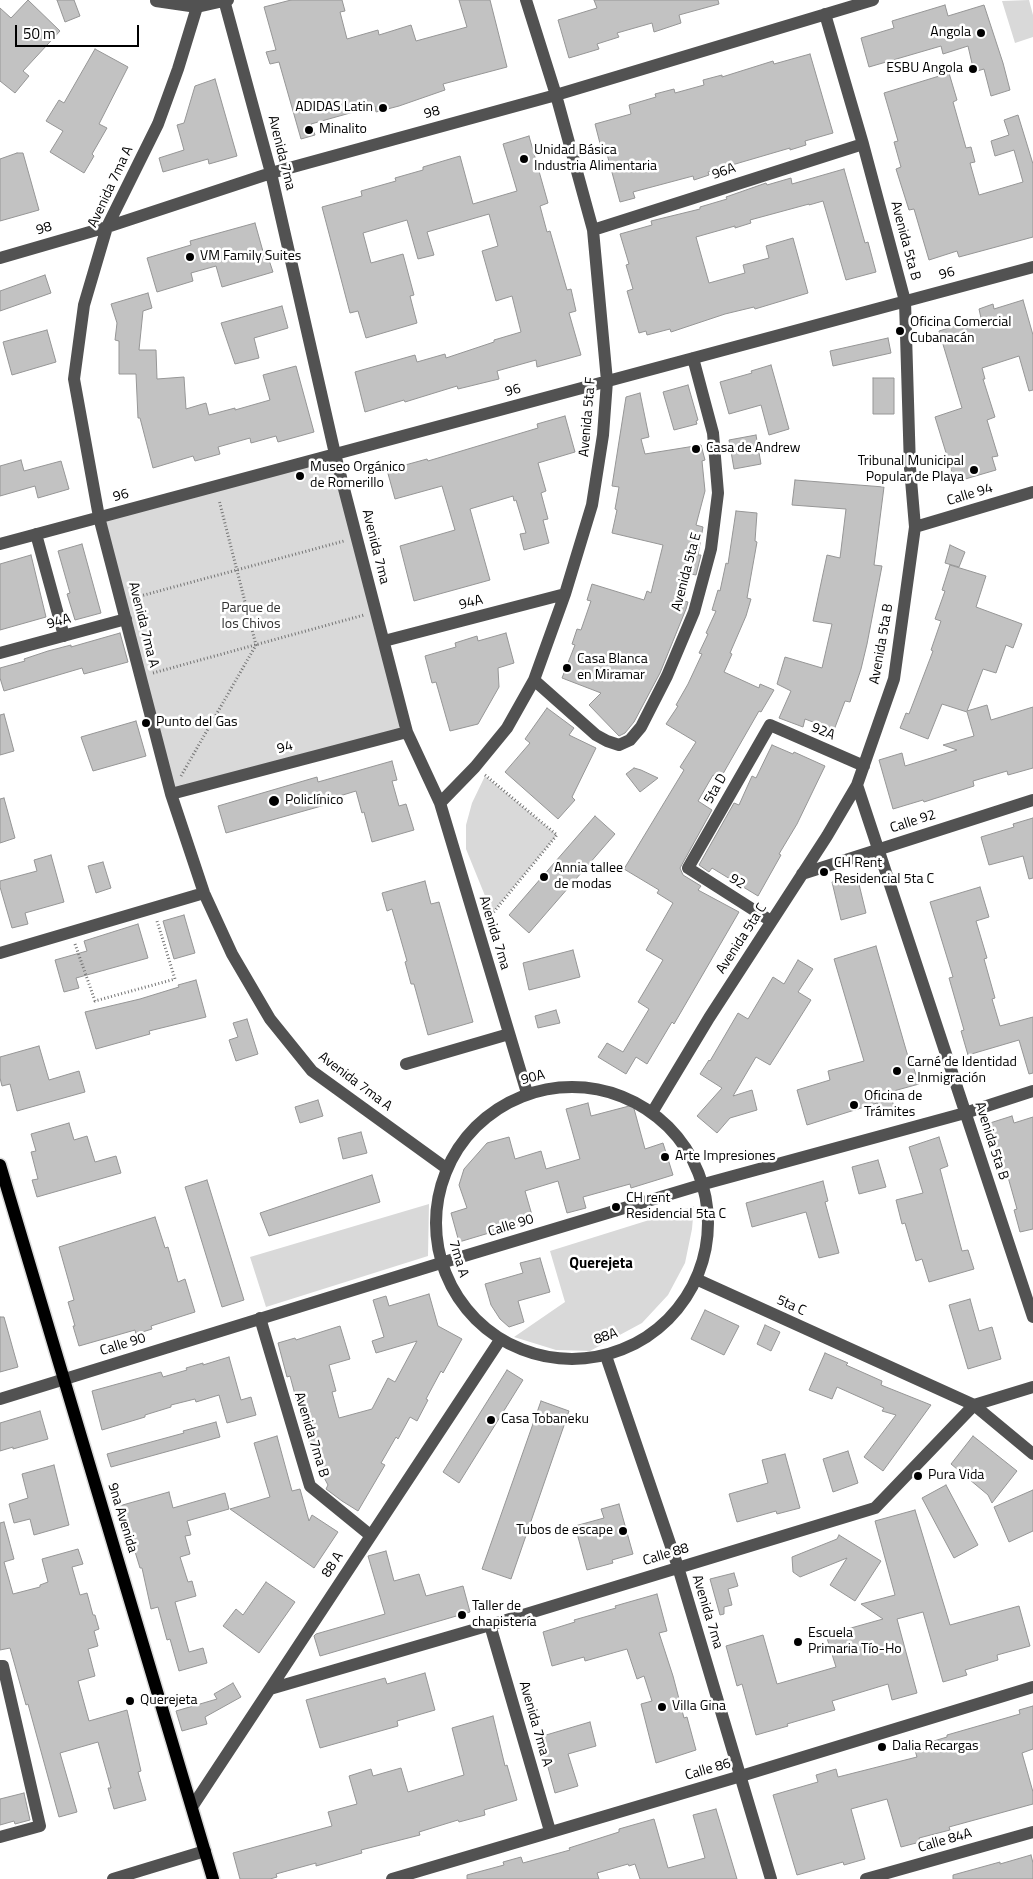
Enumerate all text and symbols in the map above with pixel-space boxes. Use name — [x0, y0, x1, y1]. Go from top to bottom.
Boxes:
scale bar — [18, 15, 141, 47]
text: 50 m — [23, 22, 56, 45]
place label: Angola — [930, 25, 971, 41]
marker: Angola — [975, 27, 987, 39]
place label: ESBU Angola — [886, 61, 963, 77]
marker: ESBU Angola — [967, 63, 979, 75]
place label: ADIDAS Latin — [295, 100, 373, 116]
marker: ADIDAS Latin — [377, 102, 389, 114]
street label: 98 — [422, 103, 442, 123]
street label: Avenida 7ma — [264, 114, 298, 192]
place label: Minalito — [319, 122, 367, 138]
marker: Minalito — [303, 124, 315, 136]
place label: Unidad Básica Industria Alimentaria — [534, 143, 657, 176]
street label: Avenida 7ma A — [85, 144, 137, 230]
marker: Unidad Básica Industria Alimentaria — [518, 153, 530, 165]
street label: 96A — [710, 160, 738, 184]
street label: Avenida 5ta B — [886, 200, 924, 282]
street label: 98 — [34, 219, 54, 239]
place label: VM Family Suites — [200, 249, 301, 265]
marker: VM Family Suites — [184, 251, 196, 263]
street label: 96 — [937, 264, 957, 284]
place label: Oficina Comercial Cubanacán — [910, 315, 1011, 348]
marker: Oficina Comercial Cubanacán — [894, 325, 906, 337]
street label: Avenida 5ta F — [576, 376, 600, 458]
street label: 96 — [503, 381, 523, 401]
place label: Casa de Andrew — [706, 441, 800, 457]
marker: Casa de Andrew — [690, 443, 702, 455]
place label: Tribunal Municipal Popular de Playa — [858, 454, 964, 487]
place label: Museo Orgánico de Romerillo — [310, 460, 405, 492]
marker: Tribunal Municipal Popular de Playa — [968, 464, 980, 476]
marker: Museo Orgánico de Romerillo — [294, 470, 306, 482]
street label: Calle 94 — [945, 480, 995, 510]
street label: 96 — [111, 486, 131, 506]
street label: Avenida 7ma — [358, 508, 392, 586]
street label: Avenida 5ta E — [668, 531, 706, 613]
street label: Avenida 7ma A — [124, 580, 162, 670]
street label: 94A — [457, 592, 485, 614]
park label: Parque de los Chivos — [221, 601, 281, 634]
street label: Avenida 5ta B — [867, 602, 897, 686]
street label: 94A — [45, 611, 73, 633]
place label: Casa Blanca en Miramar — [577, 652, 648, 684]
marker: Casa Blanca en Miramar — [561, 662, 573, 674]
place label: Punto del Gas — [156, 715, 238, 731]
marker: Punto del Gas — [140, 717, 152, 729]
street label: 92A — [809, 720, 837, 744]
street label: 94 — [275, 738, 295, 758]
street label: 5ta D — [701, 771, 731, 807]
place label: Policlínico — [285, 793, 343, 809]
marker: Policlínico — [267, 794, 281, 808]
street label: Calle 92 — [888, 807, 938, 837]
place label: CH Rent Residencial 5ta C — [834, 856, 934, 889]
place label: Annia tallee de modas — [554, 861, 623, 894]
marker: CH Rent Residencial 5ta C — [818, 866, 830, 878]
marker: Annia tallee de modas — [538, 871, 550, 883]
street label: 92 — [726, 871, 748, 893]
street label: Avenida 7ma — [475, 894, 513, 972]
street label: Avenida 5ta C — [713, 901, 771, 977]
street label: Avenida 7ma A — [315, 1049, 395, 1115]
place label: Carné de Identidad e Inmigración — [907, 1055, 1017, 1088]
marker: Carné de Identidad e Inmigración — [891, 1065, 903, 1077]
street label: 90A — [519, 1067, 547, 1089]
place label: Oficina de Trámites — [864, 1089, 922, 1122]
marker: Oficina de Trámites — [848, 1099, 860, 1111]
street label: Avenida 5ta B — [970, 1100, 1012, 1182]
place label: Arte Impresiones — [675, 1149, 776, 1165]
marker: Arte Impresiones — [659, 1151, 671, 1163]
place label: CH rent Residencial 5ta C — [626, 1191, 726, 1224]
marker: CH rent Residencial 5ta C — [610, 1201, 622, 1213]
street label: Calle 90 — [486, 1211, 536, 1241]
street label: 7ma A — [444, 1238, 472, 1280]
district label: Querejeta — [569, 1255, 633, 1273]
street label: 5ta C — [774, 1292, 808, 1320]
street label: 88A — [592, 1325, 620, 1349]
street label: Calle 90 — [98, 1330, 148, 1360]
street label: Avenida 7ma B — [290, 1390, 332, 1480]
place label: Casa Tobaneku — [501, 1412, 589, 1428]
marker: Casa Tobaneku — [485, 1414, 497, 1426]
place label: Pura Vida — [928, 1468, 984, 1484]
marker: Pura Vida — [912, 1470, 924, 1482]
street label: 9na Avenida — [103, 1481, 141, 1555]
place label: Tubos de escape — [516, 1523, 613, 1539]
marker: Tubos de escape — [617, 1525, 629, 1537]
street label: Calle 88 — [641, 1540, 691, 1570]
street label: 88 A — [319, 1549, 347, 1581]
street label: Avenida 7ma — [688, 1573, 726, 1651]
place label: Taller de chapistería — [472, 1599, 536, 1631]
marker: Taller de chapistería — [456, 1609, 468, 1621]
place label: Escuela Primaria Tío-Ho — [808, 1626, 902, 1658]
marker: Escuela Primaria Tío-Ho — [792, 1636, 804, 1648]
street label: Avenida 7ma A — [515, 1679, 555, 1769]
place label: Querejeta — [140, 1693, 198, 1709]
marker: Querejeta — [124, 1695, 136, 1707]
place label: Villa Gina — [672, 1699, 726, 1715]
marker: Villa Gina — [656, 1701, 668, 1713]
place label: Dalia Recargas — [892, 1739, 979, 1755]
marker: Dalia Recargas — [876, 1741, 888, 1753]
street label: Calle 86 — [683, 1755, 733, 1785]
street label: Calle 84A — [916, 1825, 974, 1857]

